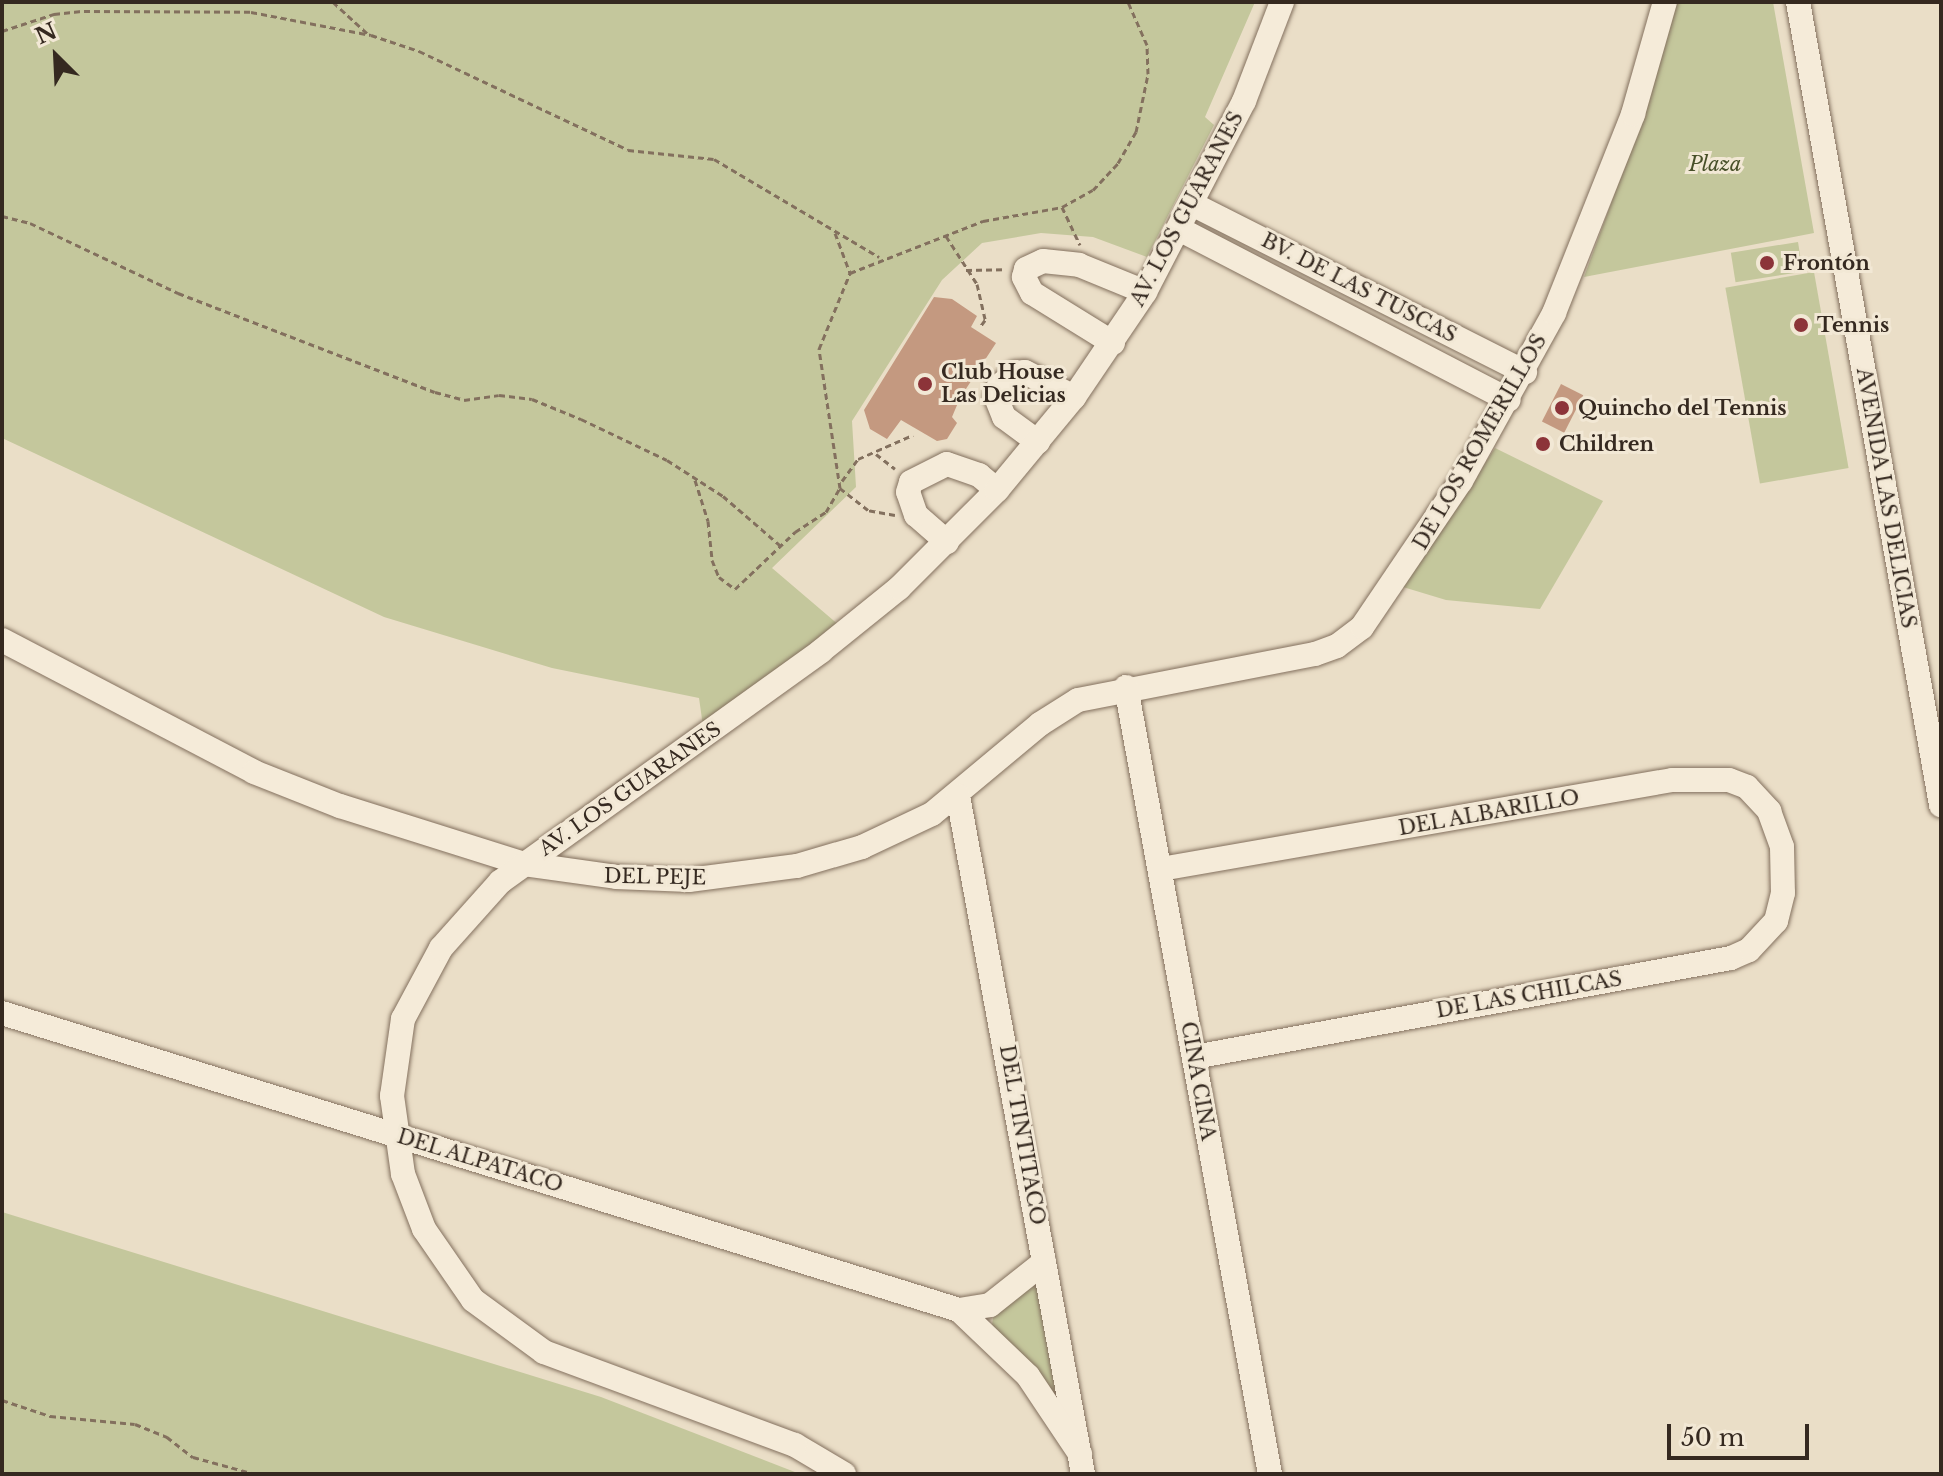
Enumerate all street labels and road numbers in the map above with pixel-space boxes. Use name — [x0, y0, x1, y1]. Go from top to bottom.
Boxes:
street label: AV. LOS GUARANES — [1125, 108, 1249, 310]
street label: BV. DE LAS TUSCAS — [1257, 228, 1461, 348]
street label: DE LOS ROMERILLOS — [1408, 330, 1552, 554]
street label: AVENIDA LAS DELICIAS — [1851, 366, 1921, 630]
street label: AV. LOS GUARANES — [534, 717, 726, 861]
street label: DEL ALBARILLO — [1396, 785, 1582, 841]
street label: DEL PEJE — [603, 864, 707, 890]
street label: DE LAS CHILCAS — [1434, 967, 1624, 1023]
street label: CINA CINA — [1176, 1019, 1220, 1143]
street label: DEL TINTITACO — [994, 1043, 1050, 1227]
street label: DEL ALPATACO — [394, 1124, 566, 1198]

